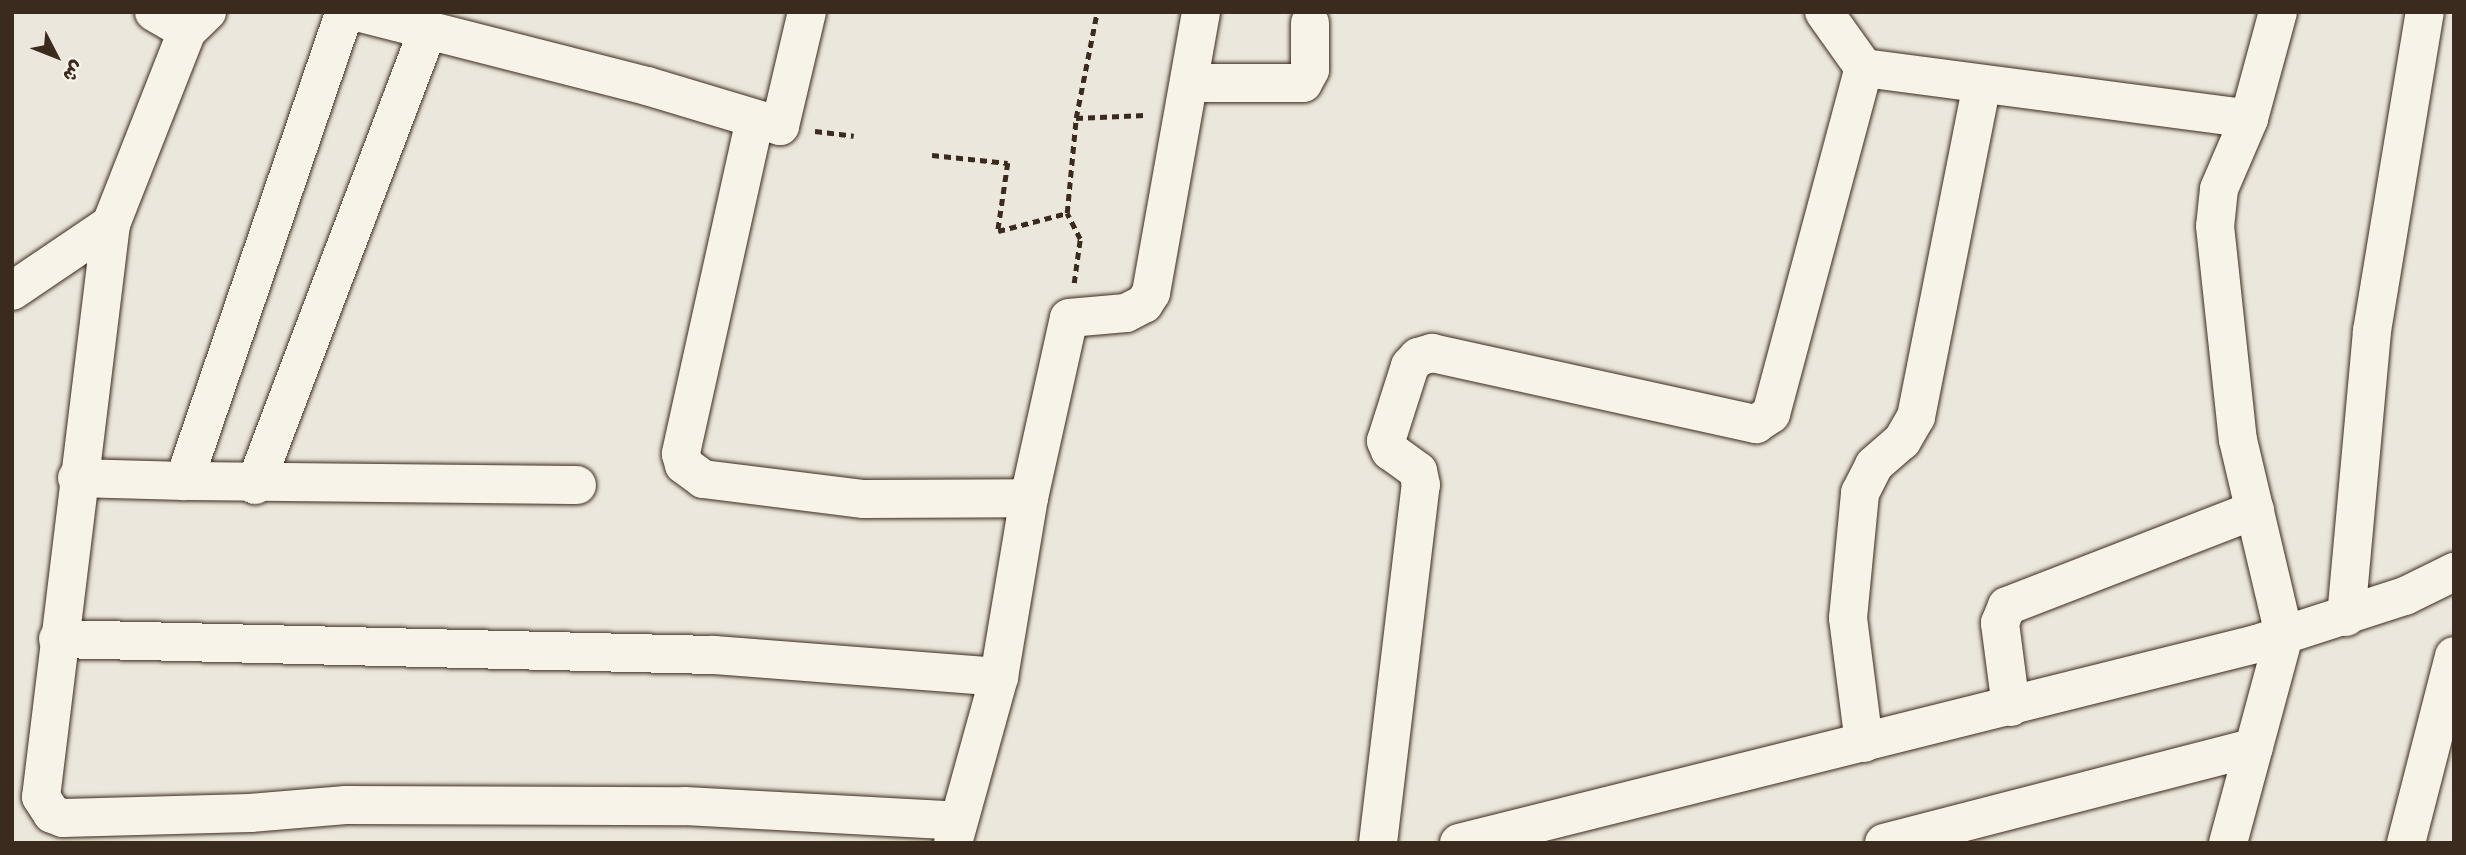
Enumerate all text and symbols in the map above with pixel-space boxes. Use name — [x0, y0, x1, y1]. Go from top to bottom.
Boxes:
north arrow — [21, 21, 91, 91]
text: ش — [55, 54, 89, 87]

